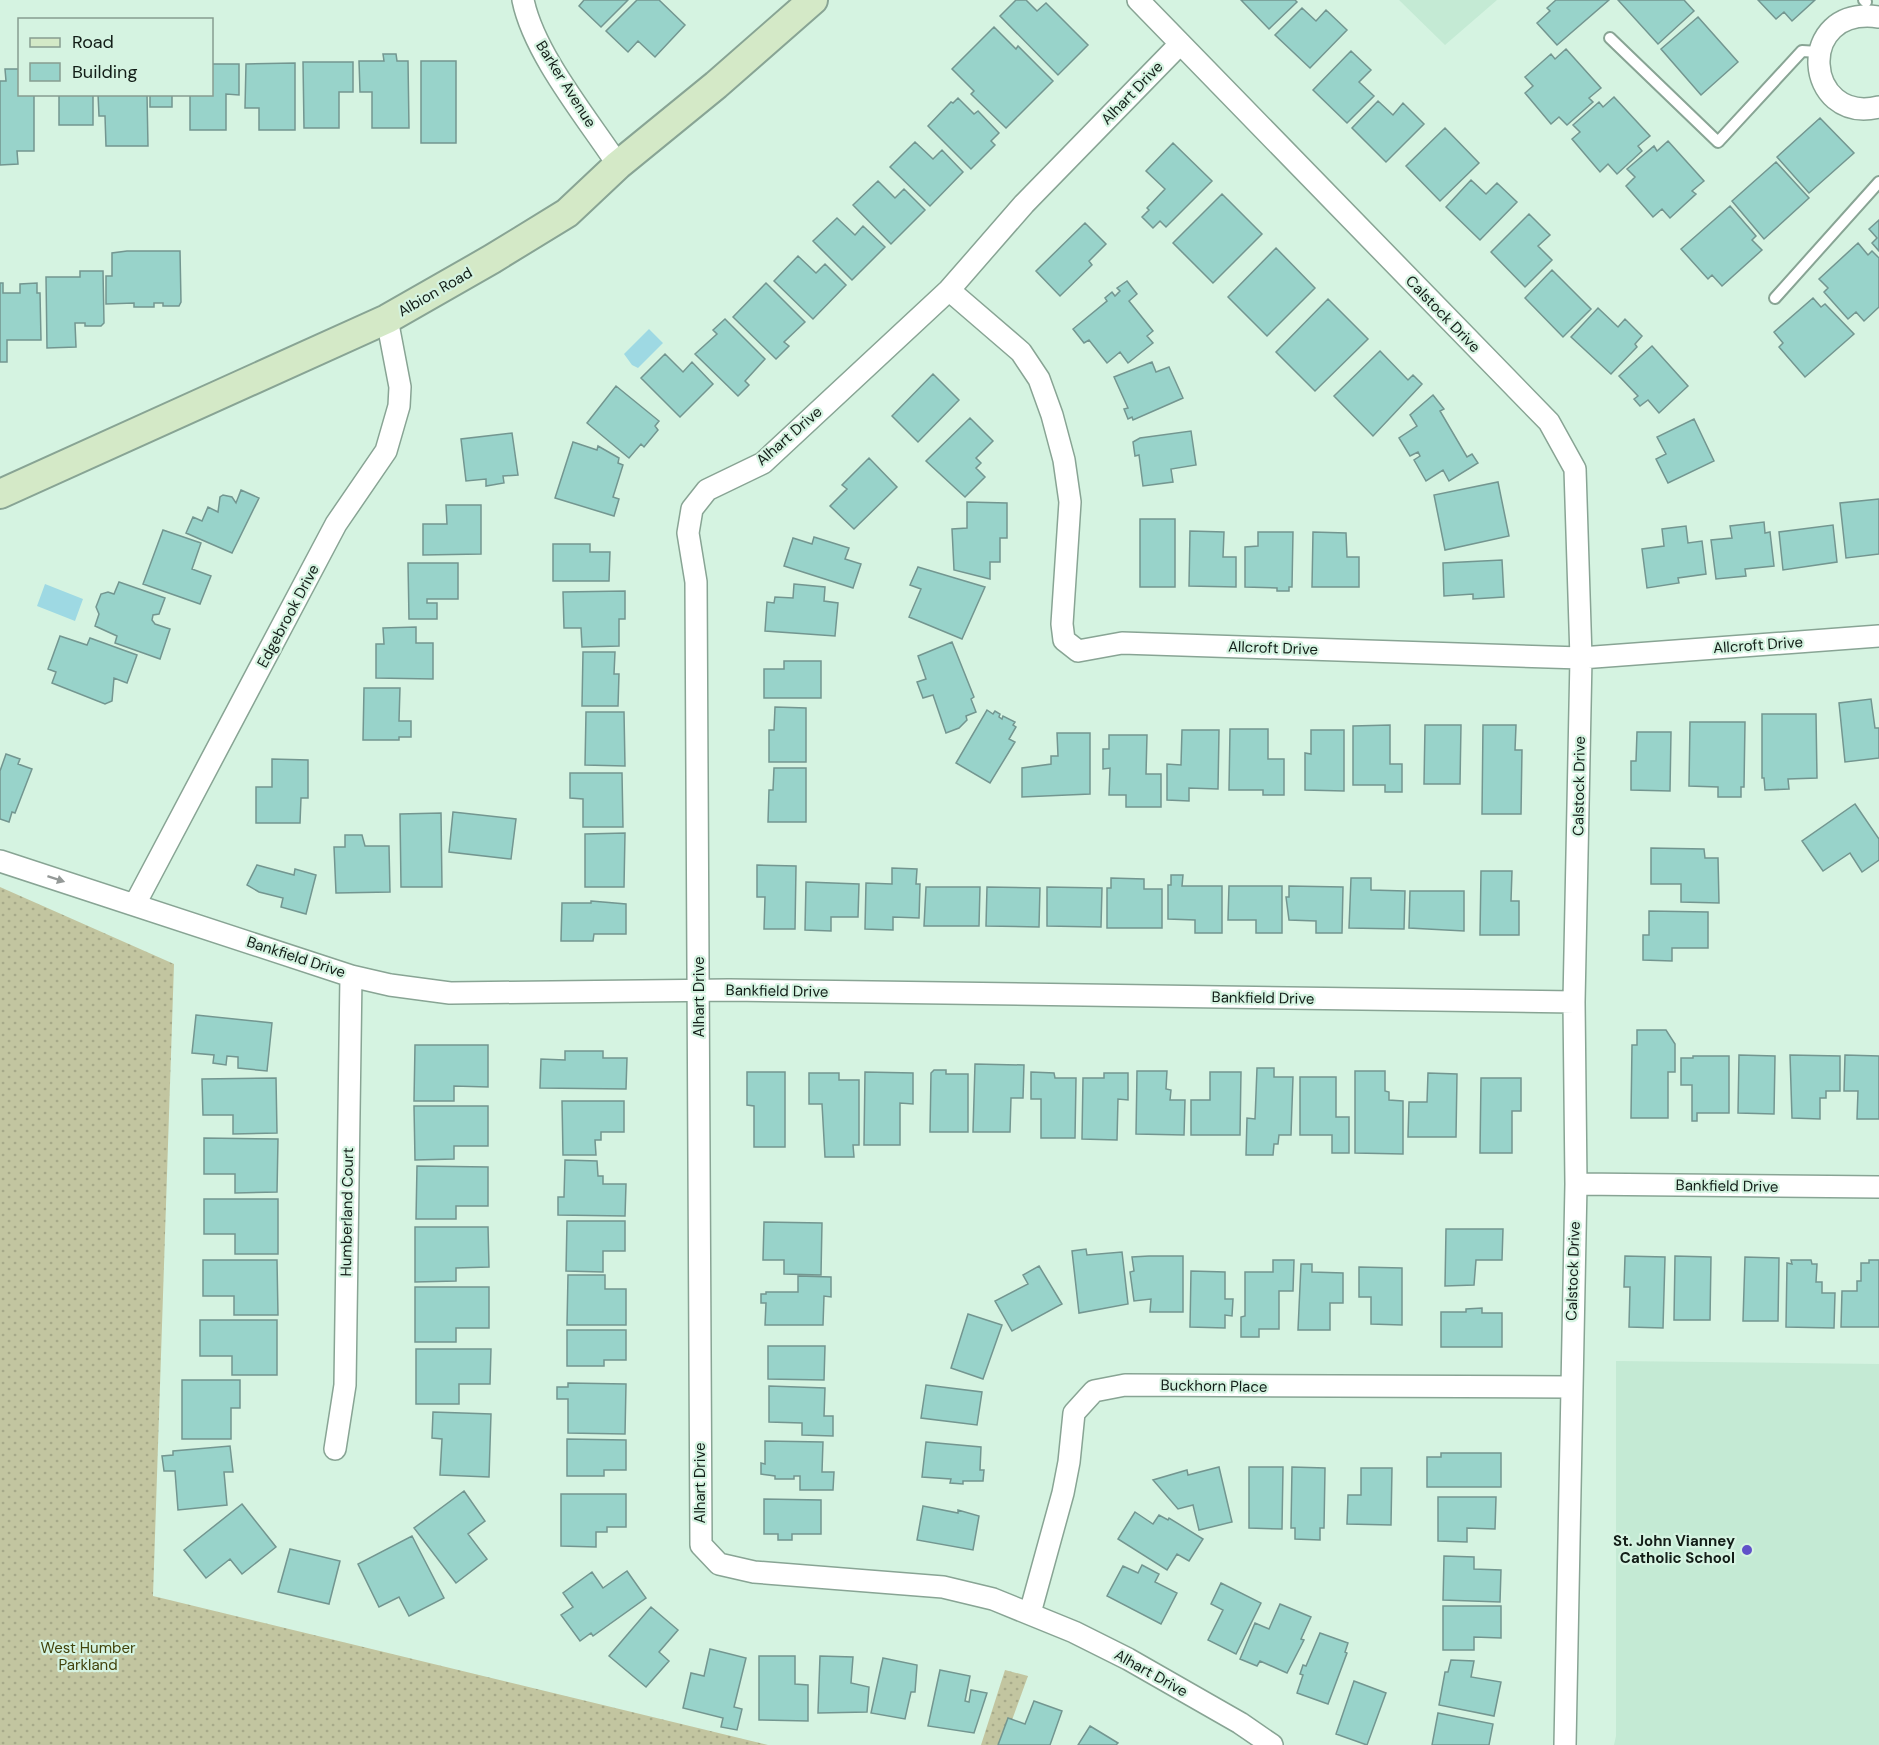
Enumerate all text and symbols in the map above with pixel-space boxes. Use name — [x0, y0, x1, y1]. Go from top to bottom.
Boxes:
legend — [18, 18, 213, 96]
text: Road — [72, 30, 114, 54]
street label: Barker Avenue — [531, 37, 601, 131]
street label: Alhart Drive — [1097, 57, 1167, 129]
text: Building — [72, 60, 137, 84]
street label: Albion Road — [394, 263, 476, 321]
street label: Calstock Drive — [1401, 271, 1485, 357]
street label: Alhart Drive — [752, 402, 826, 470]
street label: Edgebrook Drive — [252, 561, 324, 671]
street label: Allcroft Drive — [1712, 632, 1804, 658]
street label: Allcroft Drive — [1228, 636, 1318, 660]
street label: Calstock Drive — [1568, 736, 1590, 836]
one-way arrow — [47, 874, 65, 884]
street label: Bankfield Drive — [244, 932, 348, 982]
street label: Alhart Drive — [689, 956, 709, 1038]
street label: Bankfield Drive — [726, 980, 828, 1002]
street label: Bankfield Drive — [1212, 987, 1314, 1009]
street label: Humberland Court — [336, 1147, 358, 1277]
street label: Bankfield Drive — [1676, 1175, 1778, 1197]
street label: Calstock Drive — [1561, 1221, 1585, 1321]
street label: Buckhorn Place — [1160, 1375, 1268, 1397]
street label: Alhart Drive — [690, 1442, 710, 1524]
place label: St. John Vianney Catholic School — [1613, 1531, 1735, 1568]
marker: St. John Vianney Catholic School — [1740, 1543, 1754, 1557]
park label: West Humber Parkland — [41, 1638, 136, 1675]
street label: Alhart Drive — [1111, 1645, 1191, 1701]

